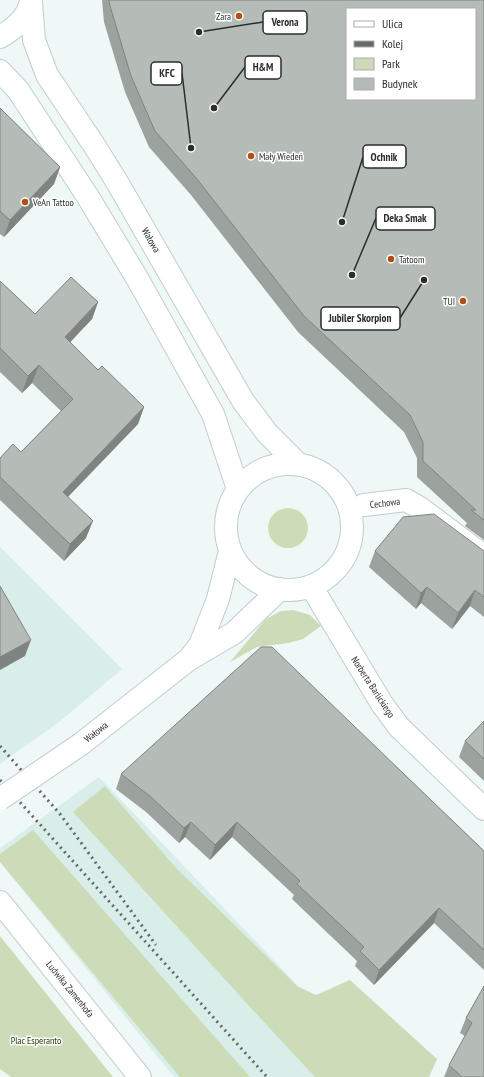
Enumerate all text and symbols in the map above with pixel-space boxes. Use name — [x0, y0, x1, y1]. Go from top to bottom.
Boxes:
legend — [346, 8, 476, 100]
place label: Zara — [216, 10, 231, 23]
marker: Zara — [234, 11, 244, 21]
callout: Verona — [263, 11, 307, 34]
text: Verona — [270, 15, 299, 29]
text: Ulica — [382, 16, 403, 31]
text: Kolej — [382, 36, 403, 51]
callout: H&M — [245, 56, 281, 79]
text: Park — [382, 56, 400, 71]
text: H&M — [253, 60, 273, 74]
callout: KFC — [151, 62, 182, 85]
text: KFC — [159, 66, 175, 80]
text: Budynek — [382, 76, 418, 91]
callout: Ochnik — [363, 145, 406, 168]
place label: Mały Wiedeń — [259, 150, 303, 163]
text: Ochnik — [371, 150, 398, 164]
marker: Mały Wiedeń — [246, 151, 256, 161]
place label: VeAn Tattoo — [32, 196, 74, 209]
marker: VeAn Tattoo — [20, 197, 30, 207]
callout: Deka Smak — [376, 207, 435, 230]
text: Deka Smak — [383, 211, 427, 225]
street label: Wałowa — [139, 225, 163, 255]
place label: Tatoom — [399, 253, 424, 266]
marker: Tatoom — [386, 254, 396, 264]
place label: TUI — [443, 295, 455, 308]
marker: TUI — [458, 296, 468, 306]
callout: Jubiler Skorpion — [321, 307, 400, 330]
text: Jubiler Skorpion — [328, 311, 392, 325]
street label: Cechowa — [369, 495, 401, 511]
street label: Norberta Barlickiego — [348, 654, 398, 720]
street label: Wałowa — [81, 719, 111, 745]
street label: Ludwika Zamenhofa — [43, 958, 97, 1020]
park label: Plac Esperanto — [11, 1034, 61, 1047]

